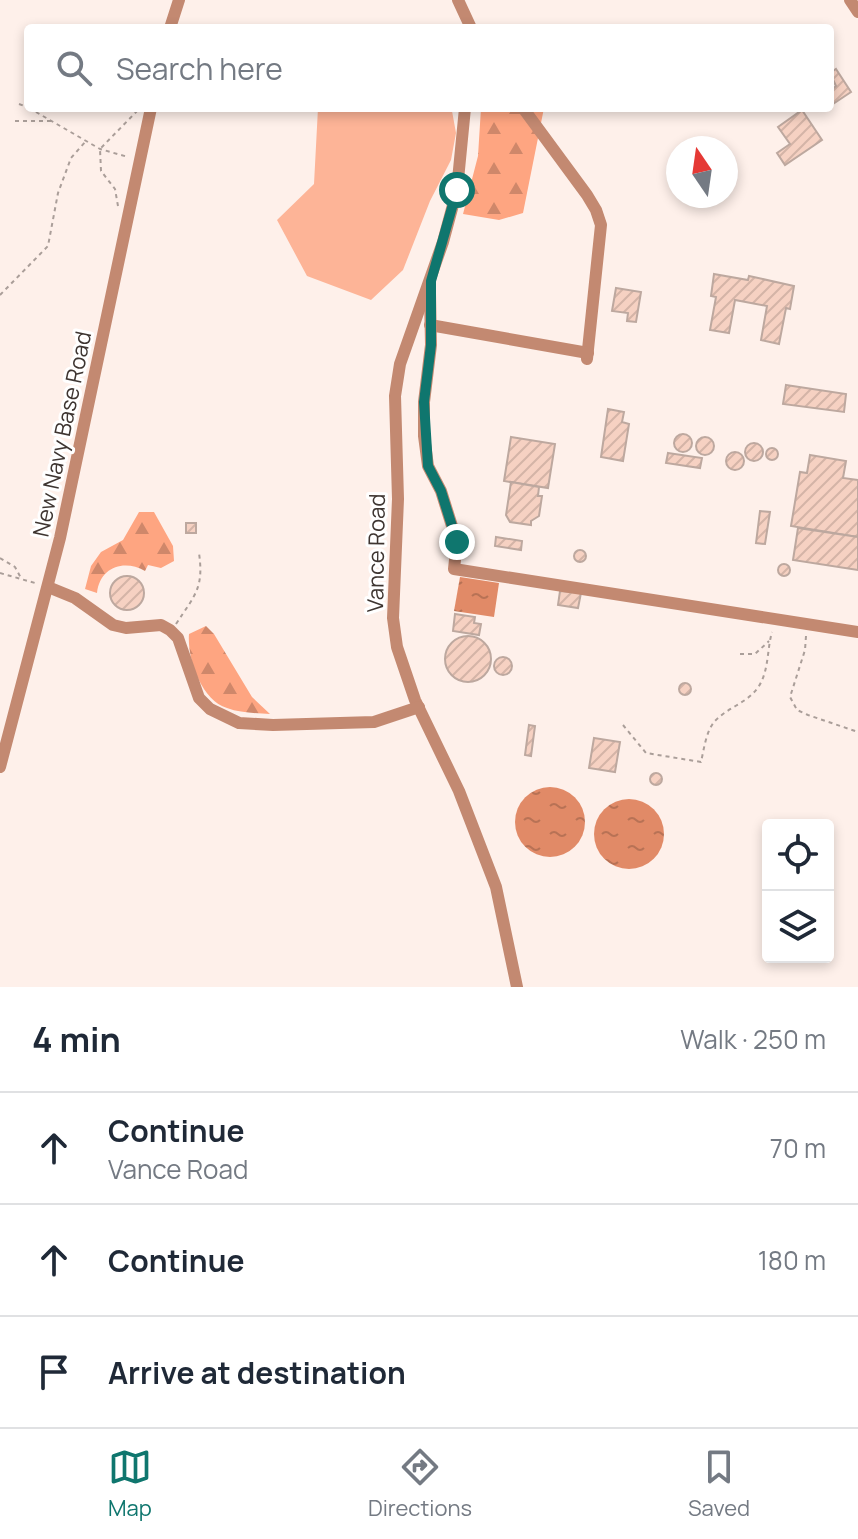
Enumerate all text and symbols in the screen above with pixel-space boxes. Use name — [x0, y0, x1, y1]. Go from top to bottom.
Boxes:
search box — [24, 24, 834, 112]
icon: search — [52, 46, 96, 90]
text: Search here — [116, 48, 283, 89]
north arrow — [666, 136, 738, 208]
route start — [439, 172, 475, 208]
street label: New Navy Base Road — [26, 328, 98, 540]
street label: Vance Road — [360, 493, 392, 613]
route end — [439, 524, 475, 560]
map controls — [762, 819, 834, 963]
button: locate — [762, 819, 834, 891]
button: layers — [762, 891, 834, 963]
text: 4 min — [32, 1016, 121, 1062]
text: Walk · 250 m — [680, 1021, 826, 1057]
text: Continue — [108, 1110, 244, 1151]
icon: ahead — [32, 1126, 76, 1170]
text: 70 m — [770, 1130, 826, 1166]
text: Vance Road — [108, 1151, 248, 1187]
icon: ahead — [32, 1238, 76, 1282]
text: Continue — [108, 1240, 244, 1281]
text: 180 m — [758, 1242, 826, 1278]
icon: arrive — [32, 1350, 76, 1394]
text: Arrive at destination — [108, 1352, 406, 1393]
tab: Map — [108, 1445, 152, 1523]
tab: Directions — [368, 1445, 472, 1523]
tab: Saved — [688, 1445, 750, 1523]

